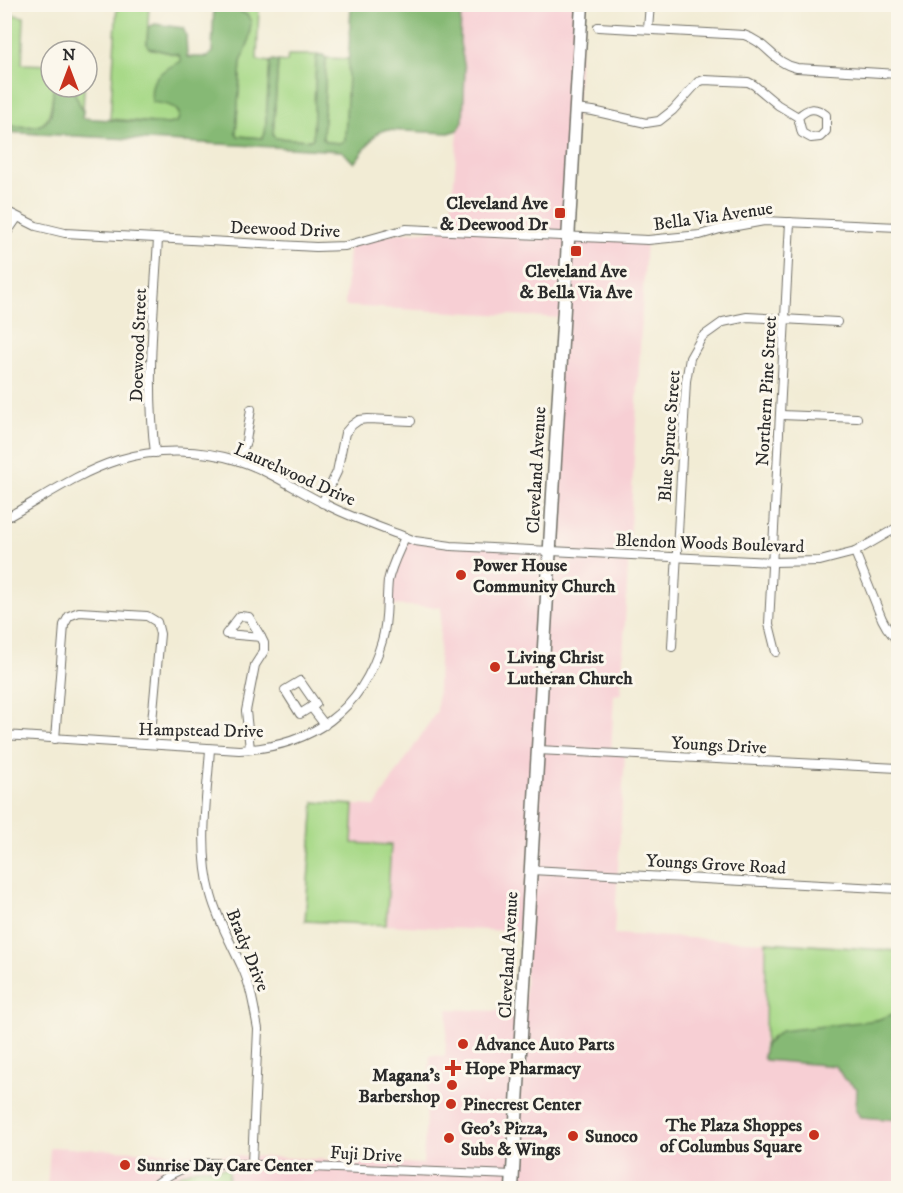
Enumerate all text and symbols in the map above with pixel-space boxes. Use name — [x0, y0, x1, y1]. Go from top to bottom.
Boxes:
north arrow — [39, 39, 99, 99]
text: N — [62, 45, 76, 65]
place label: Cleveland Ave & Deewood Dr — [440, 193, 549, 236]
street label: Bella Via Avenue — [652, 198, 774, 236]
marker: Cleveland Ave & Deewood Dr — [553, 206, 567, 220]
street label: Deewood Drive — [229, 217, 340, 243]
marker: Cleveland Ave & Bella Via Ave — [569, 244, 583, 258]
place label: Cleveland Ave & Bella Via Ave — [520, 261, 633, 304]
street label: Doewood Street — [126, 287, 152, 402]
street label: Northern Pine Street — [752, 315, 782, 467]
street label: Blue Spruce Street — [654, 369, 686, 503]
street label: Cleveland Avenue — [523, 406, 551, 534]
street label: Laurelwood Drive — [230, 438, 359, 512]
street label: Blendon Woods Boulevard — [615, 530, 805, 558]
place label: Power House Community Church — [473, 555, 616, 598]
marker: Power House Community Church — [454, 568, 468, 582]
place label: Living Christ Lutheran Church — [507, 647, 633, 690]
marker: Living Christ Lutheran Church — [488, 660, 502, 674]
street label: Hampstead Drive — [138, 719, 264, 743]
street label: Youngs Drive — [671, 733, 767, 759]
street label: Youngs Grove Road — [645, 850, 787, 880]
street label: Cleveland Avenue — [495, 891, 523, 1019]
street label: Brady Drive — [221, 906, 274, 995]
place label: Advance Auto Parts — [474, 1034, 614, 1056]
marker: Advance Auto Parts — [456, 1037, 470, 1051]
place label: Hope Pharmacy — [465, 1058, 581, 1080]
marker: Hope Pharmacy — [446, 1061, 460, 1075]
place label: Magana's Barbershop — [359, 1065, 440, 1108]
marker: Magana's Barbershop — [445, 1078, 459, 1092]
place label: Pinecrest Center — [463, 1094, 581, 1116]
marker: Pinecrest Center — [444, 1097, 458, 1111]
place label: The Plaza Shoppes of Columbus Square — [660, 1115, 803, 1158]
place label: Geo's Pizza, Subs & Wings — [461, 1118, 560, 1161]
place label: Sunoco — [585, 1126, 638, 1148]
marker: The Plaza Shoppes of Columbus Square — [807, 1128, 821, 1142]
marker: Sunoco — [566, 1129, 580, 1143]
marker: Geo's Pizza, Subs & Wings — [442, 1131, 456, 1145]
street label: Fuji Drive — [329, 1142, 403, 1168]
place label: Sunrise Day Care Center — [137, 1155, 313, 1177]
marker: Sunrise Day Care Center — [118, 1158, 132, 1172]

